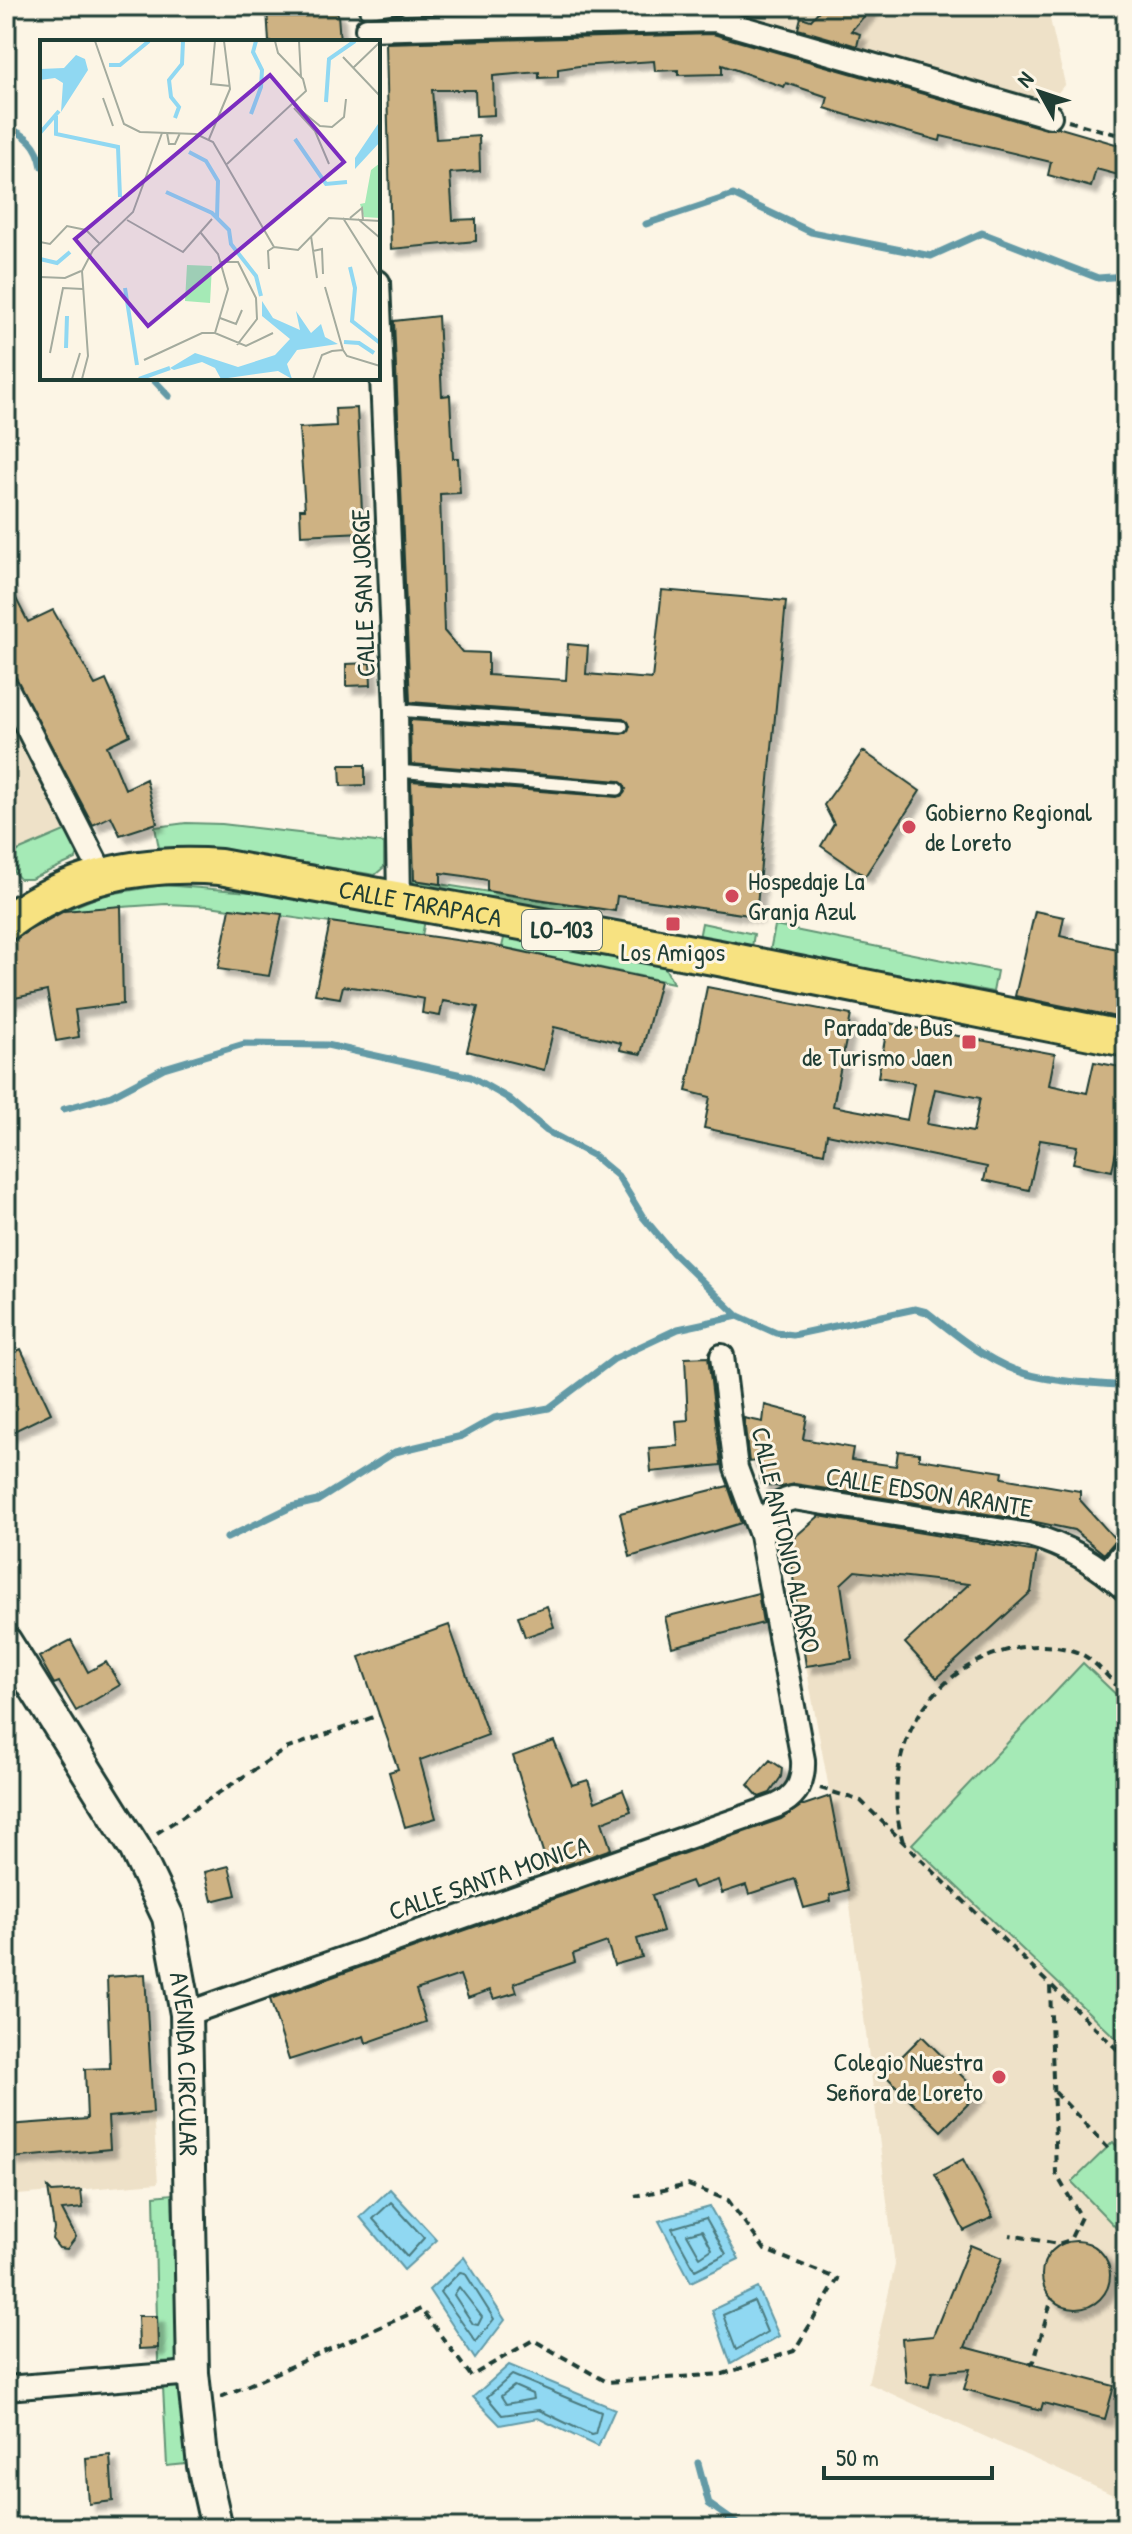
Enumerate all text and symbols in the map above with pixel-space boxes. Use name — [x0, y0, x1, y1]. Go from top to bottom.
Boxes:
inset map — [40, 40, 380, 380]
north arrow — [1000, 52, 1080, 132]
text: N — [1009, 65, 1040, 93]
street label: CALLE SAN JORGE — [342, 508, 383, 678]
place label: Gobierno Regional de Loreto — [925, 794, 1092, 859]
marker: Gobierno Regional de Loreto — [900, 818, 918, 836]
place label: Hospedaje La Granja Azul — [748, 863, 865, 928]
street label: CALLE TARAPACA — [336, 871, 505, 935]
marker: Hospedaje La Granja Azul — [723, 887, 741, 905]
road number: LO-103 — [522, 910, 602, 950]
marker: Los Amigos — [664, 915, 682, 933]
place label: Los Amigos — [621, 934, 725, 969]
place label: Parada de Bus de Turismo Jaen — [802, 1009, 953, 1074]
marker: Parada de Bus de Turismo Jaen — [960, 1033, 978, 1051]
street label: CALLE ANTONIO ALADRO — [743, 1423, 830, 1656]
street label: CALLE EDSON ARANTE — [823, 1458, 1035, 1525]
street label: CALLE SANTA MONICA — [384, 1827, 594, 1928]
street label: AVENIDA CIRCULAR — [162, 1969, 207, 2157]
place label: Colegio Nuestra Señora de Loreto — [826, 2044, 983, 2109]
marker: Colegio Nuestra Señora de Loreto — [990, 2068, 1008, 2086]
scale bar — [824, 2430, 992, 2480]
text: 50 m — [836, 2441, 879, 2473]

